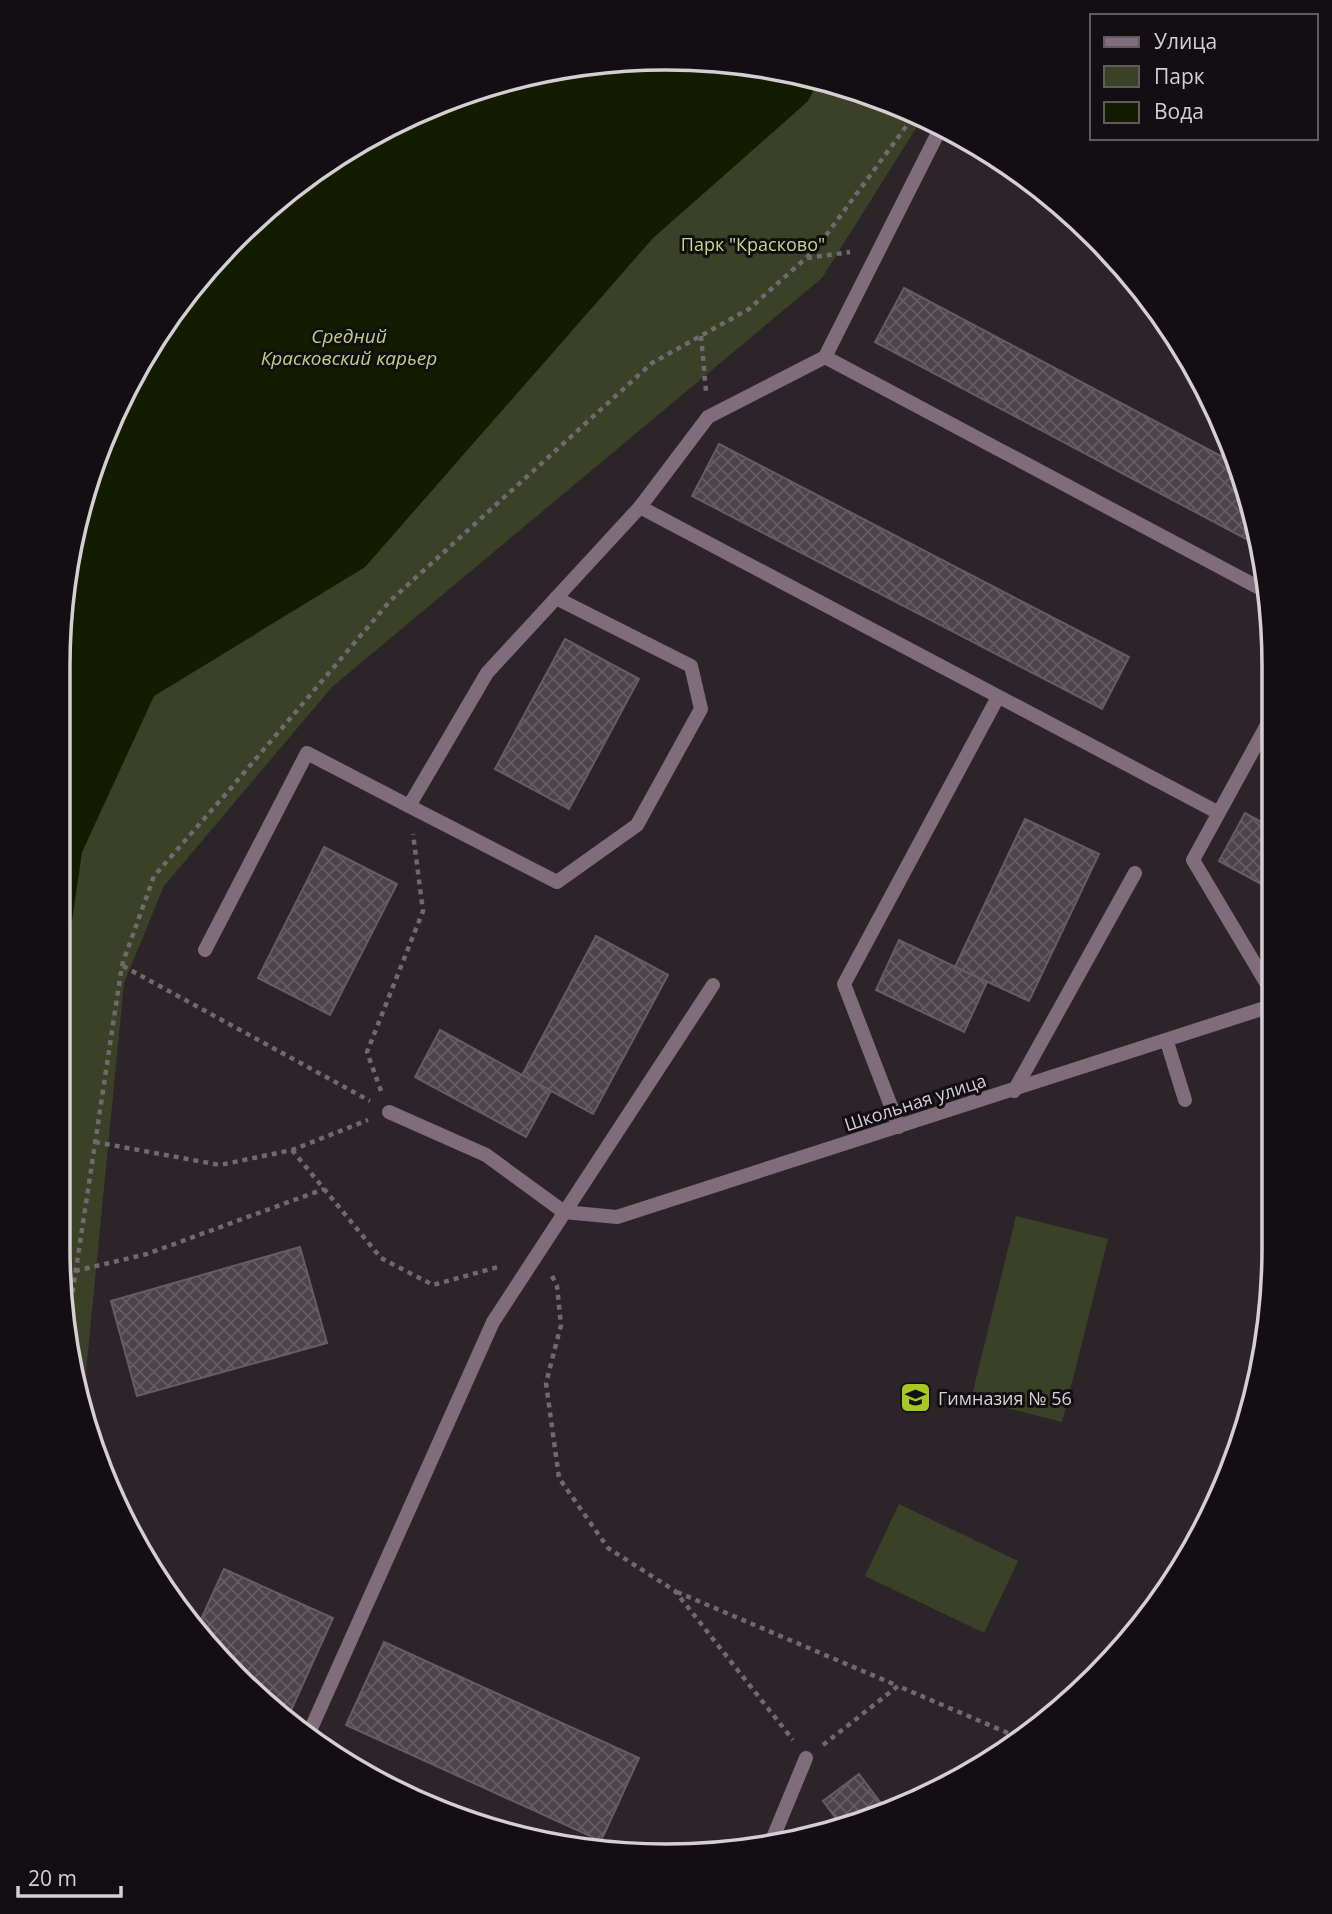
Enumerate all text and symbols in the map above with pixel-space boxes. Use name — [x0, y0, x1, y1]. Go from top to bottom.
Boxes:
legend — [1090, 14, 1318, 140]
text: Улица — [1154, 27, 1217, 55]
text: Парк — [1154, 62, 1205, 90]
text: Вода — [1154, 97, 1204, 125]
park label: Парк "Красково" — [681, 232, 825, 256]
water label: Средний Красковский карьер — [261, 323, 437, 371]
street label: Школьная улица — [841, 1068, 989, 1136]
school or university icon: Гимназия № 56 — [898, 1381, 932, 1415]
place label: Гимназия № 56 — [938, 1386, 1072, 1410]
scale bar — [18, 1854, 121, 1898]
text: 20 m — [28, 1864, 77, 1892]

